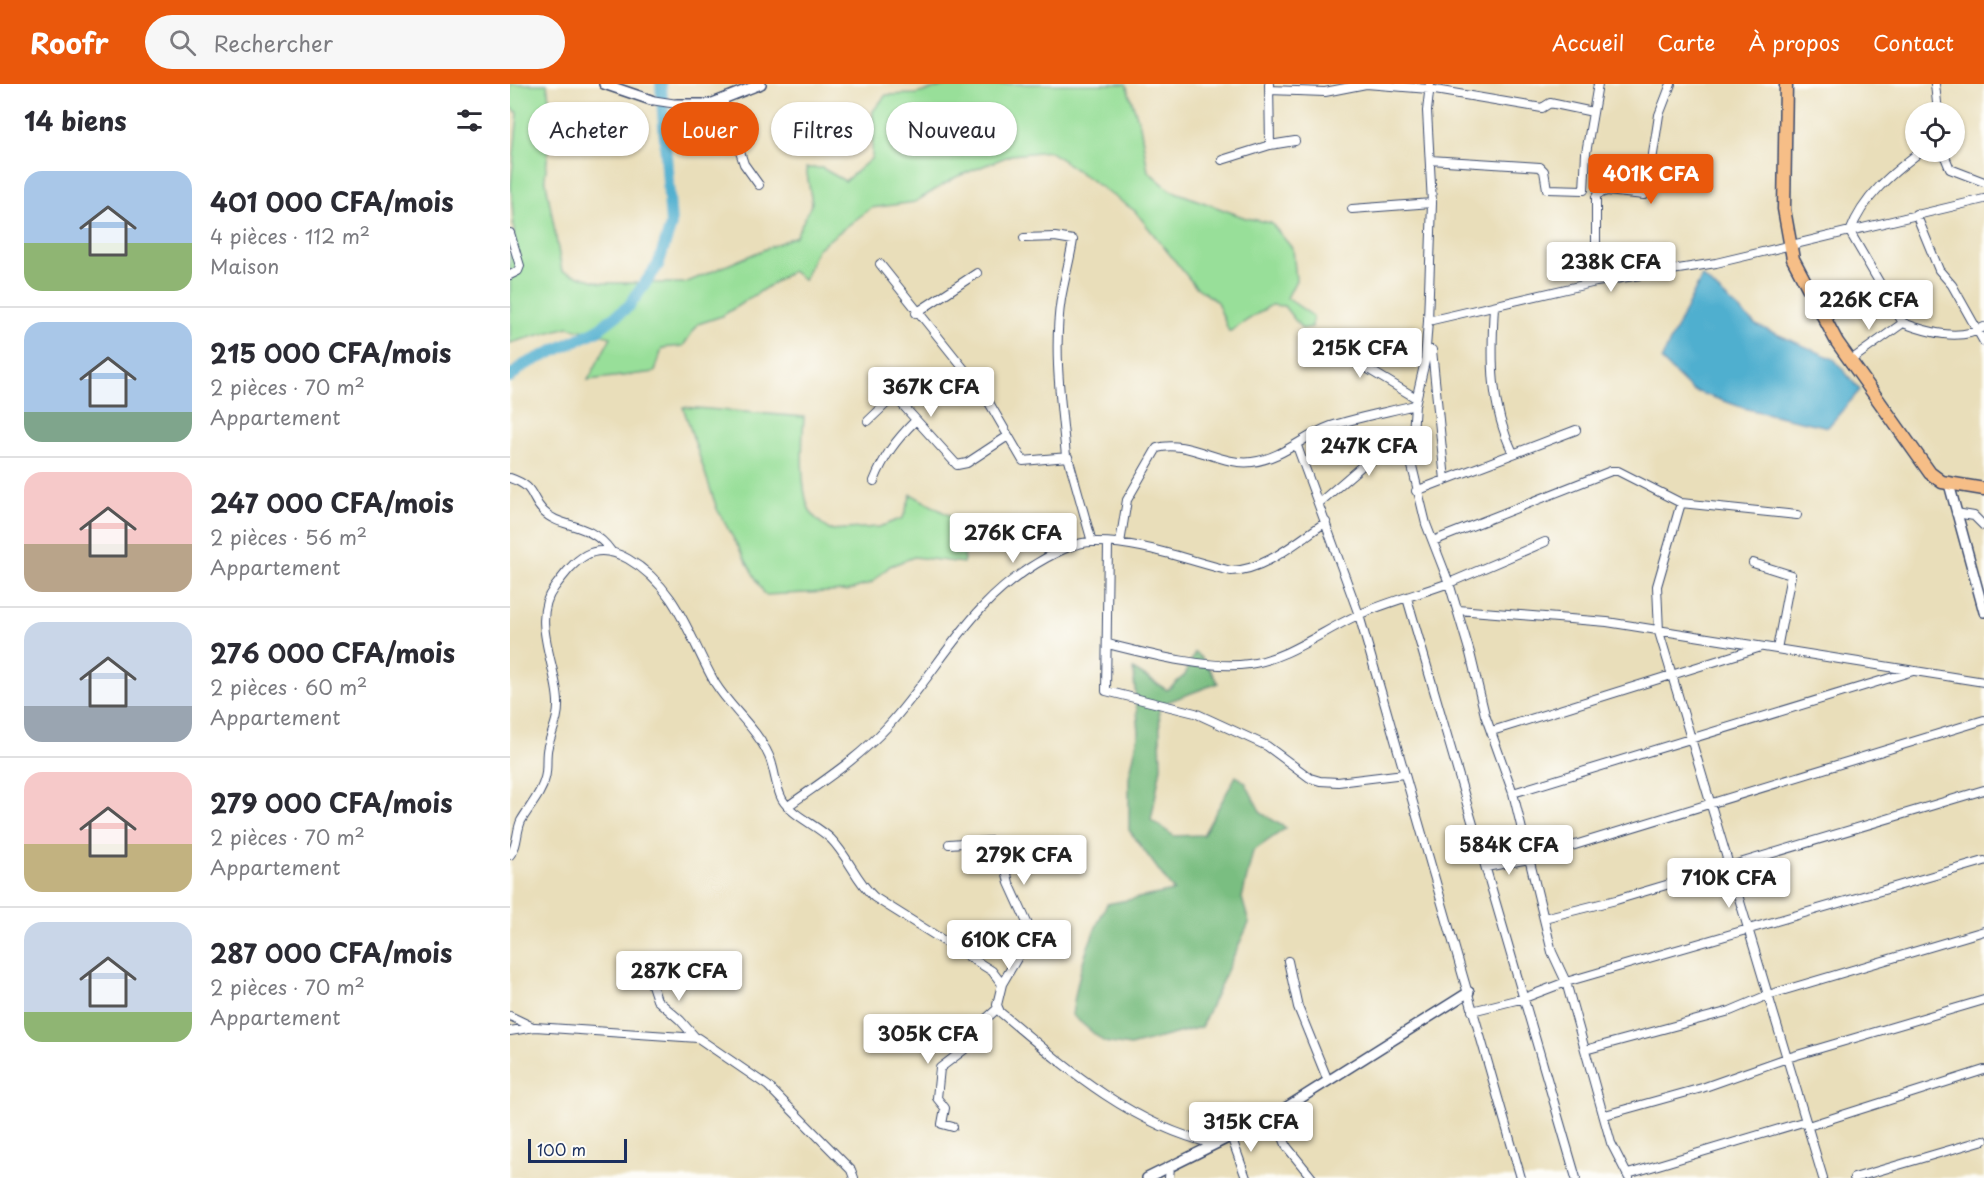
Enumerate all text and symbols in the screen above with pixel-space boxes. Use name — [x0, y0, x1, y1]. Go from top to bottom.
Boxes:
search box — [145, 15, 565, 69]
text: Roofr — [30, 21, 109, 64]
icon: search — [166, 26, 199, 59]
text: Rechercher — [214, 26, 333, 59]
text: Accueil — [1552, 26, 1624, 58]
text: Carte — [1657, 26, 1715, 58]
text: À propos — [1748, 26, 1840, 58]
text: Contact — [1873, 26, 1954, 58]
text: 14 biens — [24, 101, 127, 140]
chip: Acheter — [528, 102, 649, 156]
chip: Louer — [661, 102, 759, 156]
chip: Filtres — [771, 102, 874, 156]
chip: Nouveau — [886, 102, 1017, 156]
map controls — [1905, 102, 1965, 162]
button: locate — [1905, 102, 1965, 162]
icon: filters — [453, 104, 486, 137]
pin: 401K CFA — [1589, 154, 1713, 205]
text: 401K CFA — [1602, 158, 1700, 188]
text: 401 000 CFA/mois — [210, 182, 454, 221]
icon: home — [72, 195, 144, 267]
text: 4 pièces · 112 m² — [210, 221, 370, 251]
pin: 238K CFA — [1549, 242, 1673, 293]
text: 238K CFA — [1561, 246, 1661, 276]
text: Maison — [210, 251, 279, 281]
pin: 226K CFA — [1807, 280, 1931, 331]
text: 226K CFA — [1819, 284, 1919, 314]
pin: 215K CFA — [1298, 328, 1422, 379]
text: 215K CFA — [1312, 332, 1408, 362]
text: 215 000 CFA/mois — [210, 333, 451, 372]
icon: home — [72, 346, 144, 418]
pin: 367K CFA — [869, 367, 993, 418]
text: 367K CFA — [882, 371, 980, 401]
text: 2 pièces · 70 m² — [210, 372, 365, 402]
text: Appartement — [210, 402, 340, 432]
pin: 247K CFA — [1307, 426, 1431, 477]
text: 247K CFA — [1320, 430, 1418, 460]
text: 247 000 CFA/mois — [210, 483, 454, 522]
icon: home — [72, 496, 144, 568]
pin: 276K CFA — [951, 513, 1075, 564]
text: 276K CFA — [964, 517, 1062, 547]
text: 2 pièces · 56 m² — [210, 522, 367, 552]
text: Appartement — [210, 552, 340, 582]
text: 276 000 CFA/mois — [210, 633, 455, 672]
icon: home — [72, 646, 144, 718]
text: 2 pièces · 60 m² — [210, 672, 367, 702]
text: Appartement — [210, 702, 340, 732]
text: 279 000 CFA/mois — [210, 783, 453, 822]
icon: home — [72, 796, 144, 868]
text: 2 pièces · 70 m² — [210, 822, 365, 852]
pin: 584K CFA — [1447, 825, 1571, 876]
text: 584K CFA — [1459, 829, 1559, 859]
pin: 279K CFA — [962, 835, 1086, 886]
text: 279K CFA — [976, 839, 1072, 869]
text: Appartement — [210, 852, 340, 882]
pin: 710K CFA — [1667, 858, 1791, 909]
text: 710K CFA — [1681, 862, 1777, 892]
pin: 610K CFA — [947, 920, 1071, 971]
text: 610K CFA — [961, 924, 1057, 954]
text: 287 000 CFA/mois — [210, 933, 453, 972]
icon: home — [72, 946, 144, 1018]
pin: 287K CFA — [617, 951, 741, 1002]
text: 287K CFA — [630, 955, 728, 985]
text: 2 pièces · 70 m² — [210, 972, 365, 1002]
text: Appartement — [210, 1002, 340, 1032]
pin: 305K CFA — [866, 1014, 990, 1065]
text: 305K CFA — [877, 1018, 979, 1048]
pin: 315K CFA — [1189, 1102, 1313, 1153]
text: 315K CFA — [1203, 1106, 1299, 1136]
scale bar — [528, 1136, 627, 1164]
text: 100 m — [537, 1137, 586, 1161]

